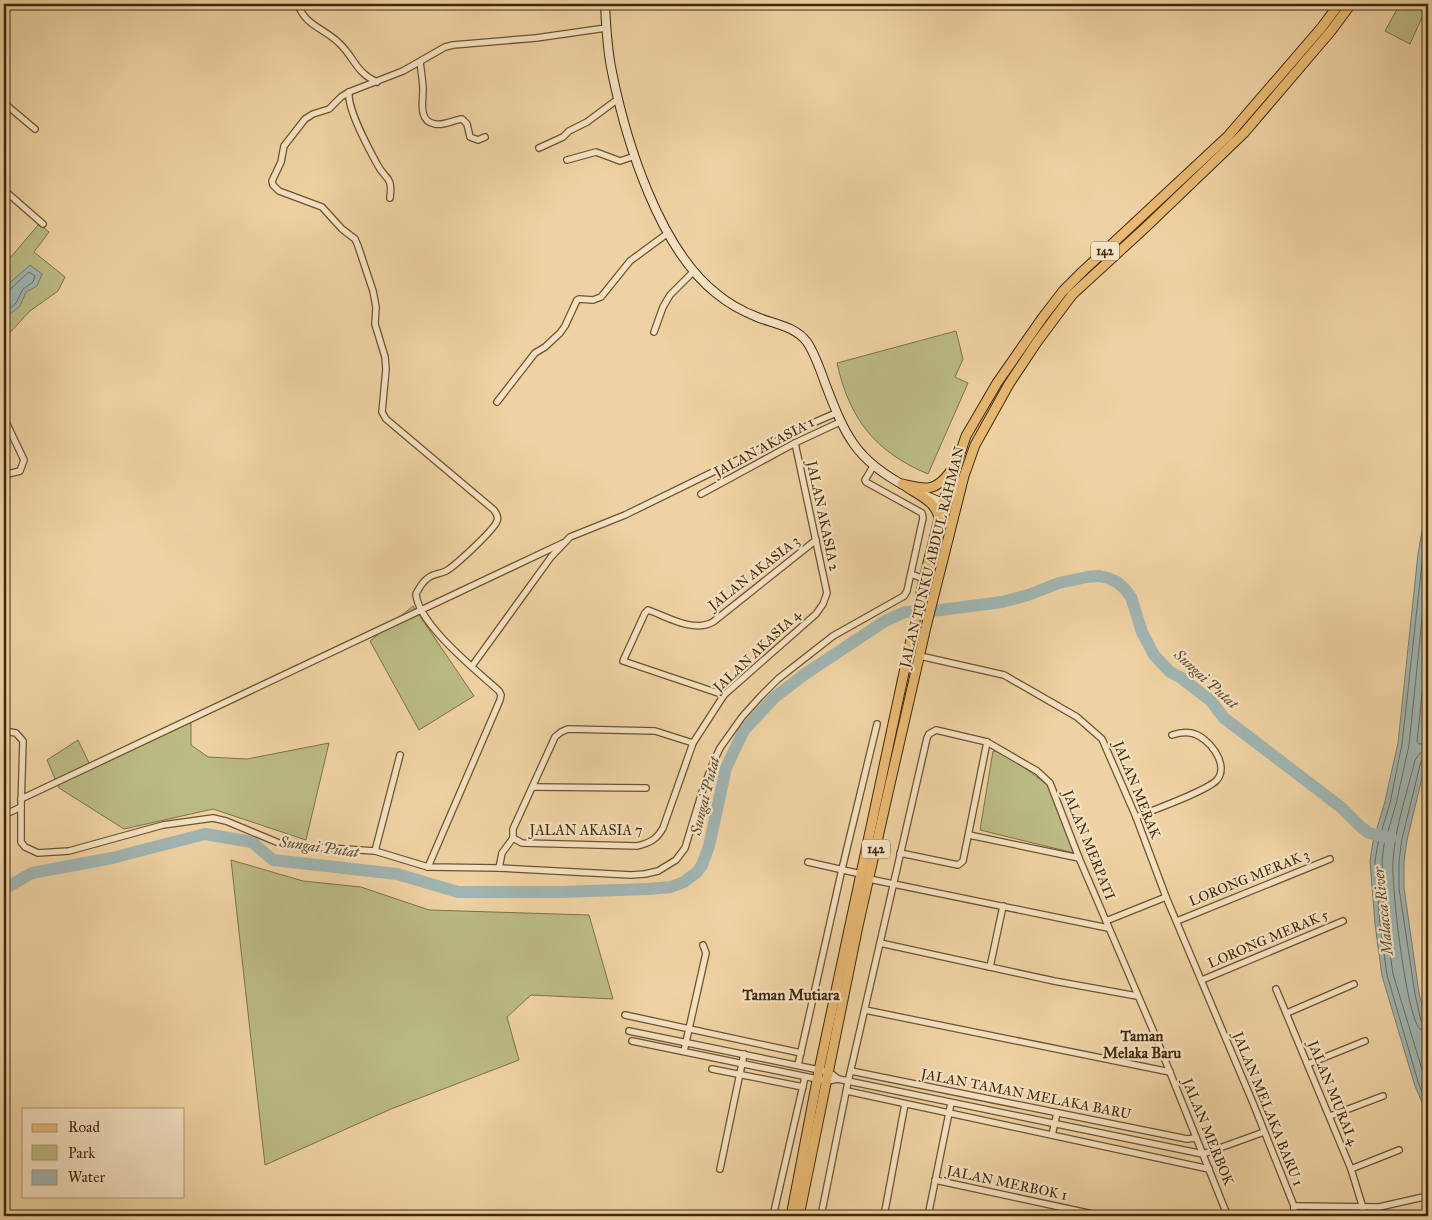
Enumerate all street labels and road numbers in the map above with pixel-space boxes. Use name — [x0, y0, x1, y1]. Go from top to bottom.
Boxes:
road number: 142 — [1091, 242, 1119, 260]
street label: JALAN AKASIA 1 — [709, 413, 818, 482]
street label: JALAN TUNKU ABDUL RAHMAN — [896, 445, 969, 672]
street label: JALAN AKASIA 2 — [802, 457, 843, 573]
street label: JALAN AKASIA 3 — [703, 532, 804, 616]
street label: JALAN AKASIA 4 — [708, 605, 806, 698]
street label: JALAN MERAK — [1108, 737, 1165, 843]
street label: JALAN MERPATI — [1058, 786, 1119, 903]
street label: JALAN AKASIA 7 — [528, 822, 642, 840]
road number: 142 — [862, 840, 890, 859]
street label: LORONG MERAK 3 — [1186, 846, 1312, 910]
street label: LORONG MERAK 5 — [1205, 906, 1331, 972]
street label: JALAN MELAKA BARU 1 — [1228, 1028, 1307, 1189]
street label: JALAN MURAI 4 — [1303, 1036, 1362, 1149]
street label: JALAN TAMAN MELAKA BARU — [917, 1065, 1133, 1124]
street label: JALAN MERBOK — [1177, 1074, 1238, 1189]
street label: JALAN MERBOK 1 — [943, 1162, 1069, 1205]

